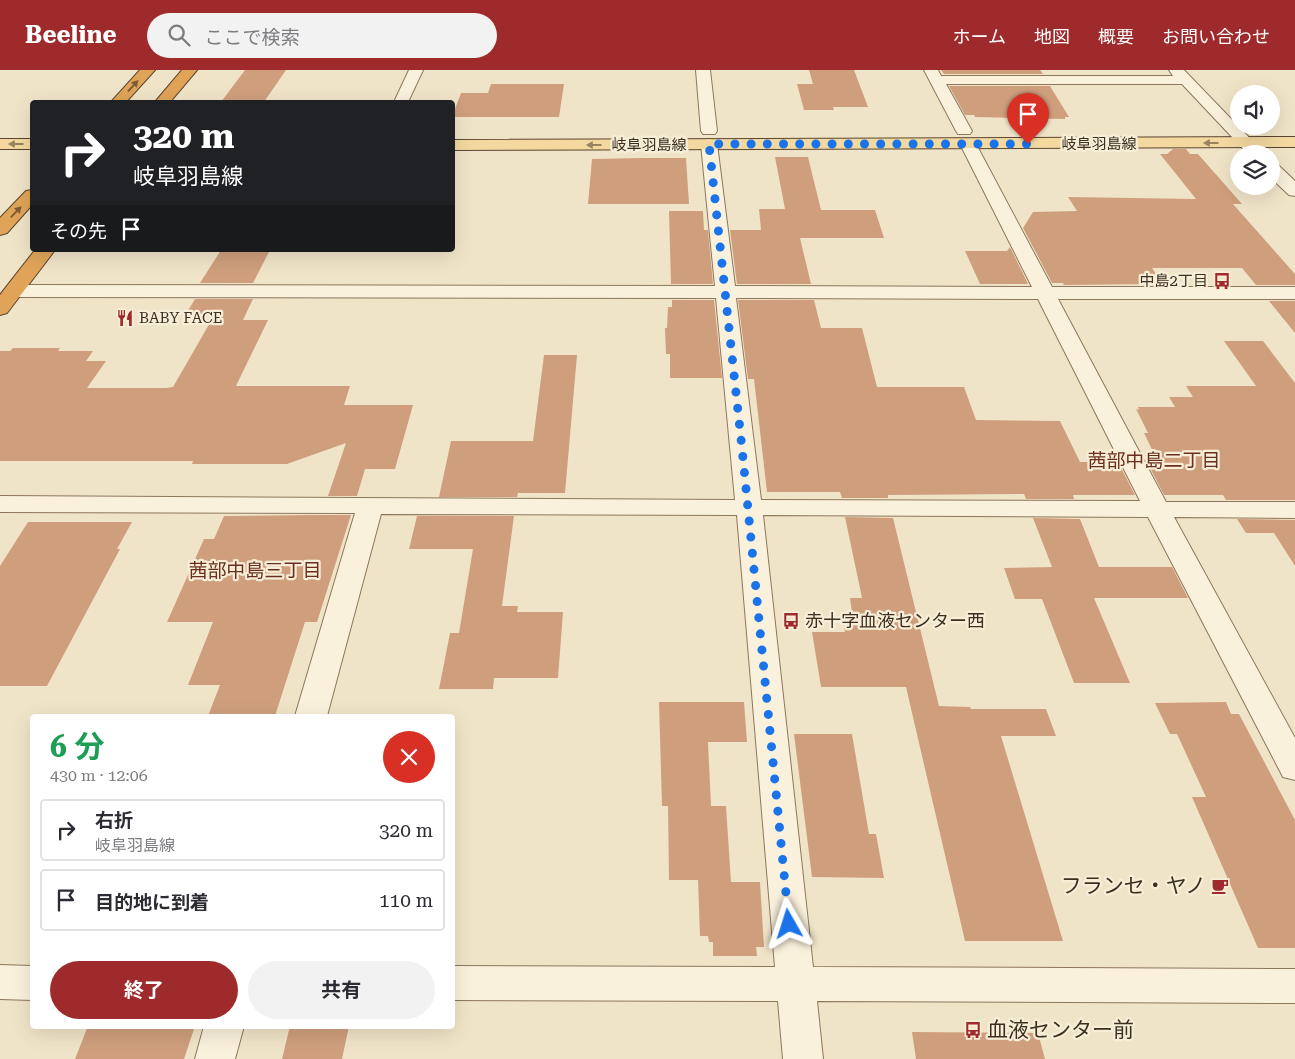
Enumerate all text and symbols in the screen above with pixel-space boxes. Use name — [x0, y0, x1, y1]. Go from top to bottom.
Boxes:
search box — [147, 13, 497, 58]
text: Beeline — [25, 21, 117, 49]
icon: search — [165, 21, 193, 49]
text: ここで検索 — [205, 26, 300, 49]
text: ホーム — [953, 26, 1006, 47]
text: 地図 — [1034, 26, 1070, 47]
text: 概要 — [1098, 26, 1134, 47]
text: お問い合わせ — [1162, 26, 1270, 47]
one-way arrow — [127, 81, 139, 93]
map controls — [1230, 85, 1280, 195]
button: sound — [1230, 85, 1280, 135]
pin — [1007, 93, 1049, 144]
icon: arrive — [1014, 100, 1042, 128]
text: 320 m — [133, 116, 234, 157]
icon: right — [50, 120, 115, 185]
street label: 岐阜羽島線 — [1061, 135, 1137, 153]
street label: 岐阜羽島線 — [611, 136, 687, 154]
one-way arrow — [1203, 139, 1219, 147]
one-way arrow — [8, 140, 24, 148]
one-way arrow — [586, 141, 602, 149]
button: layers — [1230, 145, 1280, 195]
text: 岐阜羽島線 — [133, 164, 243, 189]
one-way arrow — [10, 207, 22, 219]
icon: arrive — [117, 215, 145, 243]
text: その先 — [50, 220, 107, 243]
bus stop icon: 中島2丁目 — [1212, 271, 1232, 291]
place label: 中島2丁目 — [1140, 272, 1208, 290]
restaurant icon: BABY FACE — [115, 308, 135, 328]
place label: BABY FACE — [139, 309, 222, 327]
district label: 茜部中島二丁目 — [1087, 449, 1221, 472]
district label: 茜部中島三丁目 — [188, 559, 322, 582]
place label: 赤十字血液センター西 — [805, 610, 985, 631]
bus stop icon: 赤十字血液センター西 — [781, 611, 801, 631]
text: 6 分 — [50, 729, 104, 764]
button: close — [383, 731, 435, 783]
text: 430 m · 12:06 — [50, 766, 148, 785]
text: 右折 — [95, 809, 133, 832]
icon: right — [52, 816, 80, 844]
text: 320 m — [379, 819, 433, 842]
text: 岐阜羽島線 — [95, 836, 175, 855]
place label: フランセ・ヤノ — [1061, 874, 1206, 898]
cafe icon: フランセ・ヤノ — [1210, 876, 1230, 896]
icon: arrive — [52, 886, 80, 914]
text: 110 m — [379, 889, 433, 912]
text: 目的地に到着 — [95, 891, 209, 914]
position arrow — [762, 897, 814, 949]
button: 終了 — [50, 961, 238, 1019]
button: 共有 — [248, 961, 435, 1019]
place label: 血液センター前 — [987, 1018, 1134, 1042]
bus stop icon: 血液センター前 — [963, 1020, 983, 1040]

